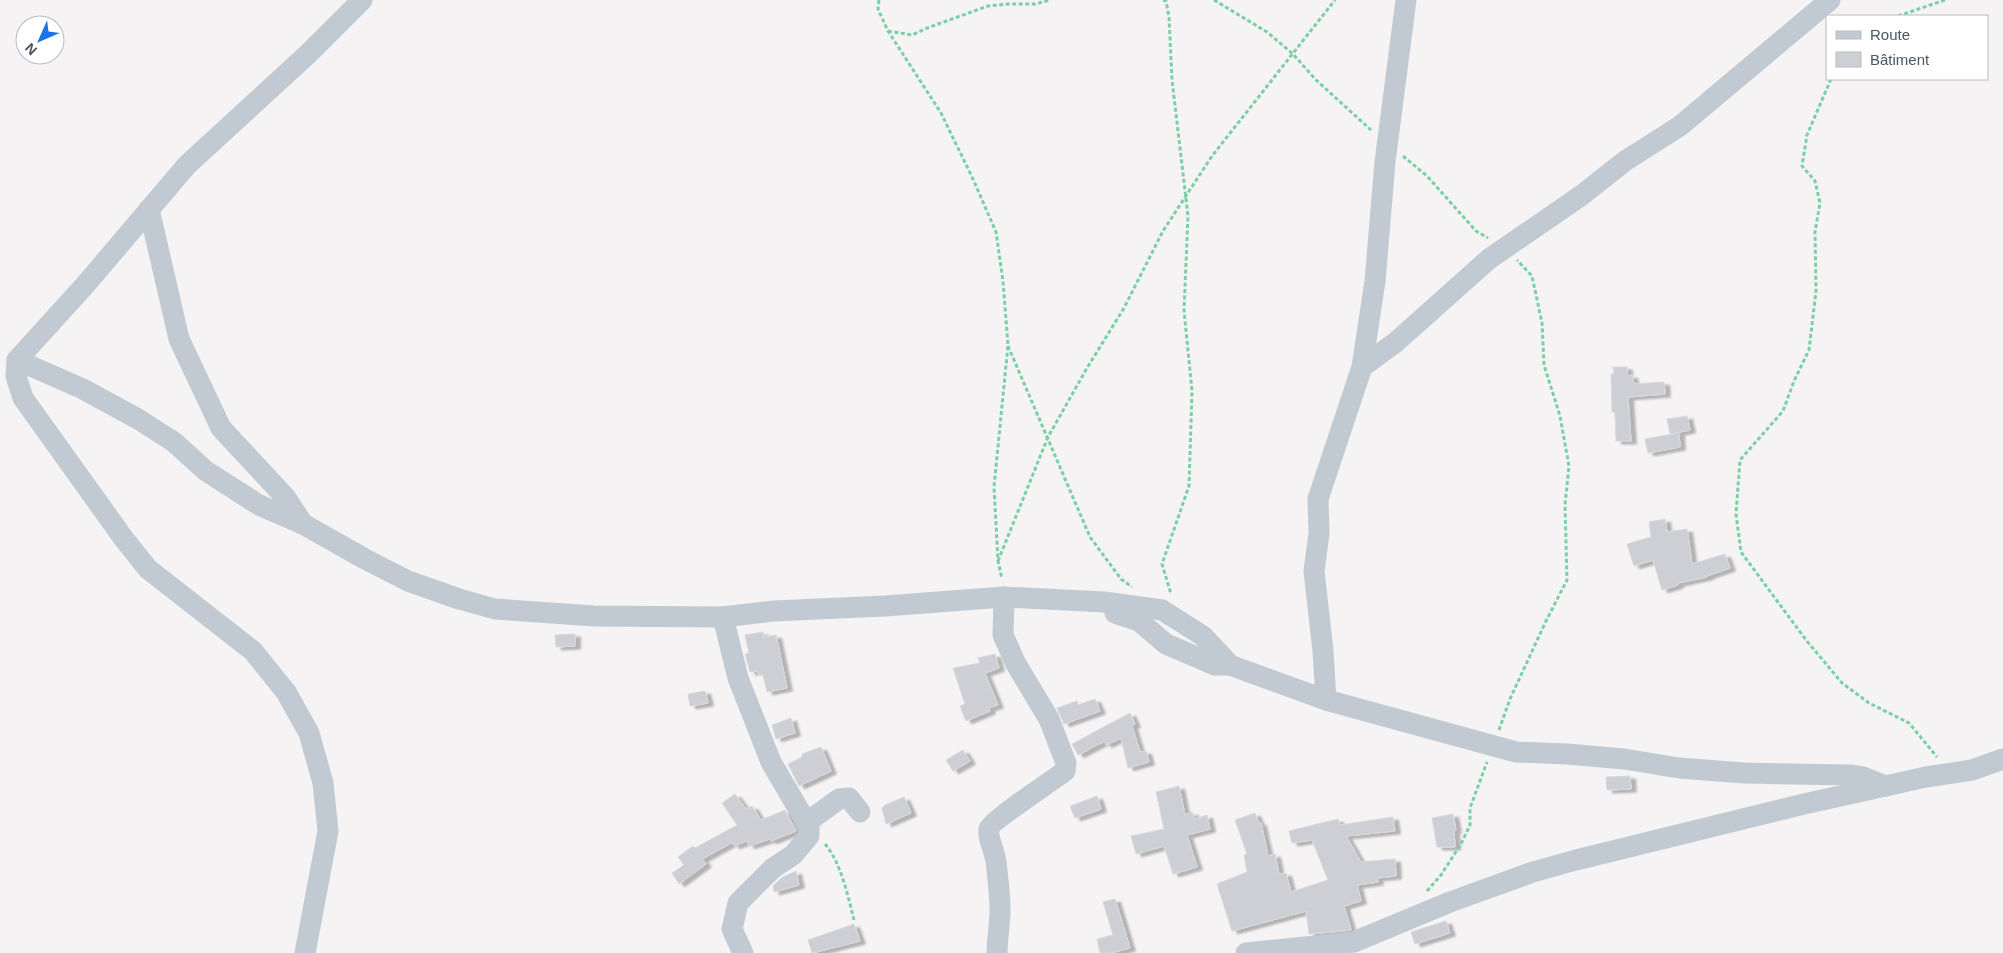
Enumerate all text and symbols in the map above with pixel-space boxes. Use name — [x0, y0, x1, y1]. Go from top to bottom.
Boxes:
north arrow — [15, 15, 65, 65]
legend — [1826, 15, 1988, 80]
text: Route — [1870, 26, 1910, 43]
text: N — [22, 40, 40, 58]
text: Bâtiment — [1870, 51, 1930, 68]

